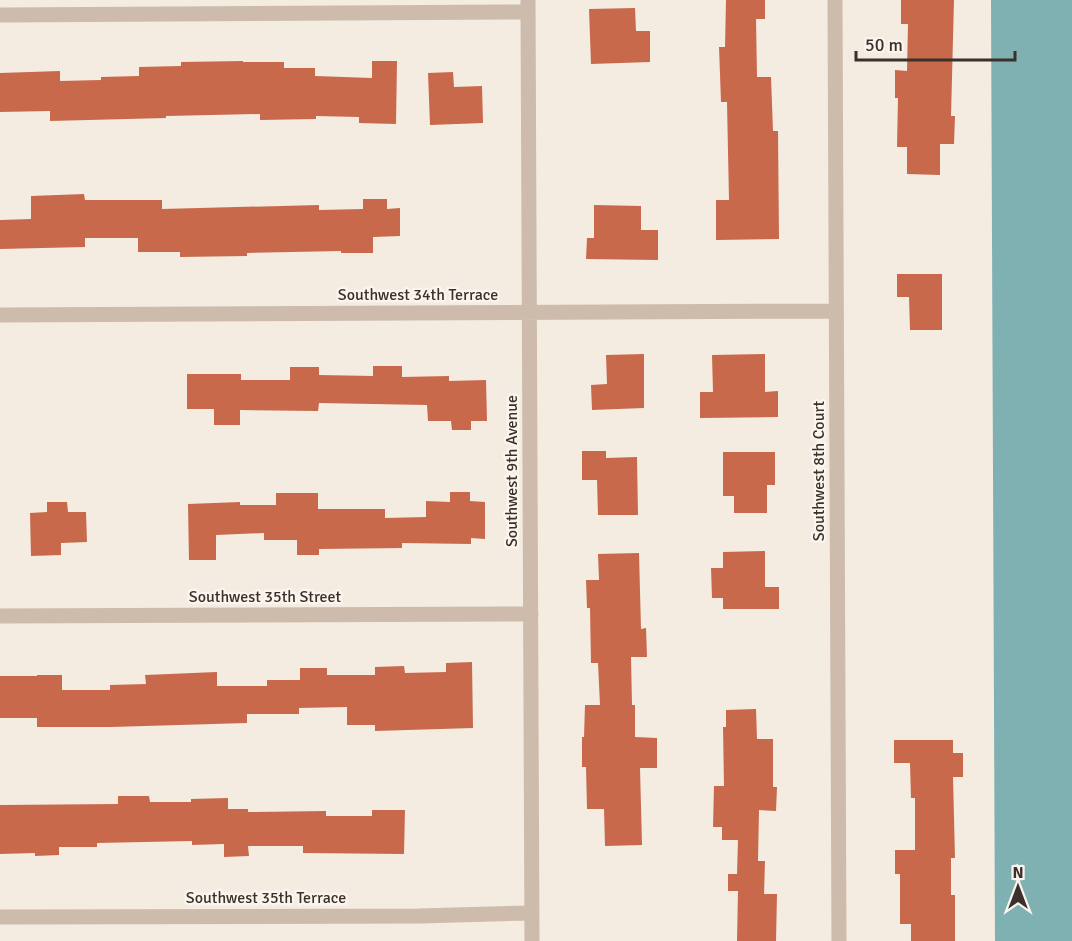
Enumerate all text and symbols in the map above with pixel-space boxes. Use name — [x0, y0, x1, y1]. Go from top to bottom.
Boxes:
scale bar — [856, 24, 1015, 62]
text: 50 m — [865, 34, 903, 56]
street label: Southwest 34th Terrace — [338, 285, 498, 305]
street label: Southwest 9th Avenue — [502, 395, 522, 547]
street label: Southwest 8th Court — [809, 400, 829, 541]
street label: Southwest 35th Street — [189, 587, 342, 607]
north arrow — [988, 857, 1048, 917]
text: N — [1012, 863, 1024, 883]
street label: Southwest 35th Terrace — [186, 888, 346, 908]

